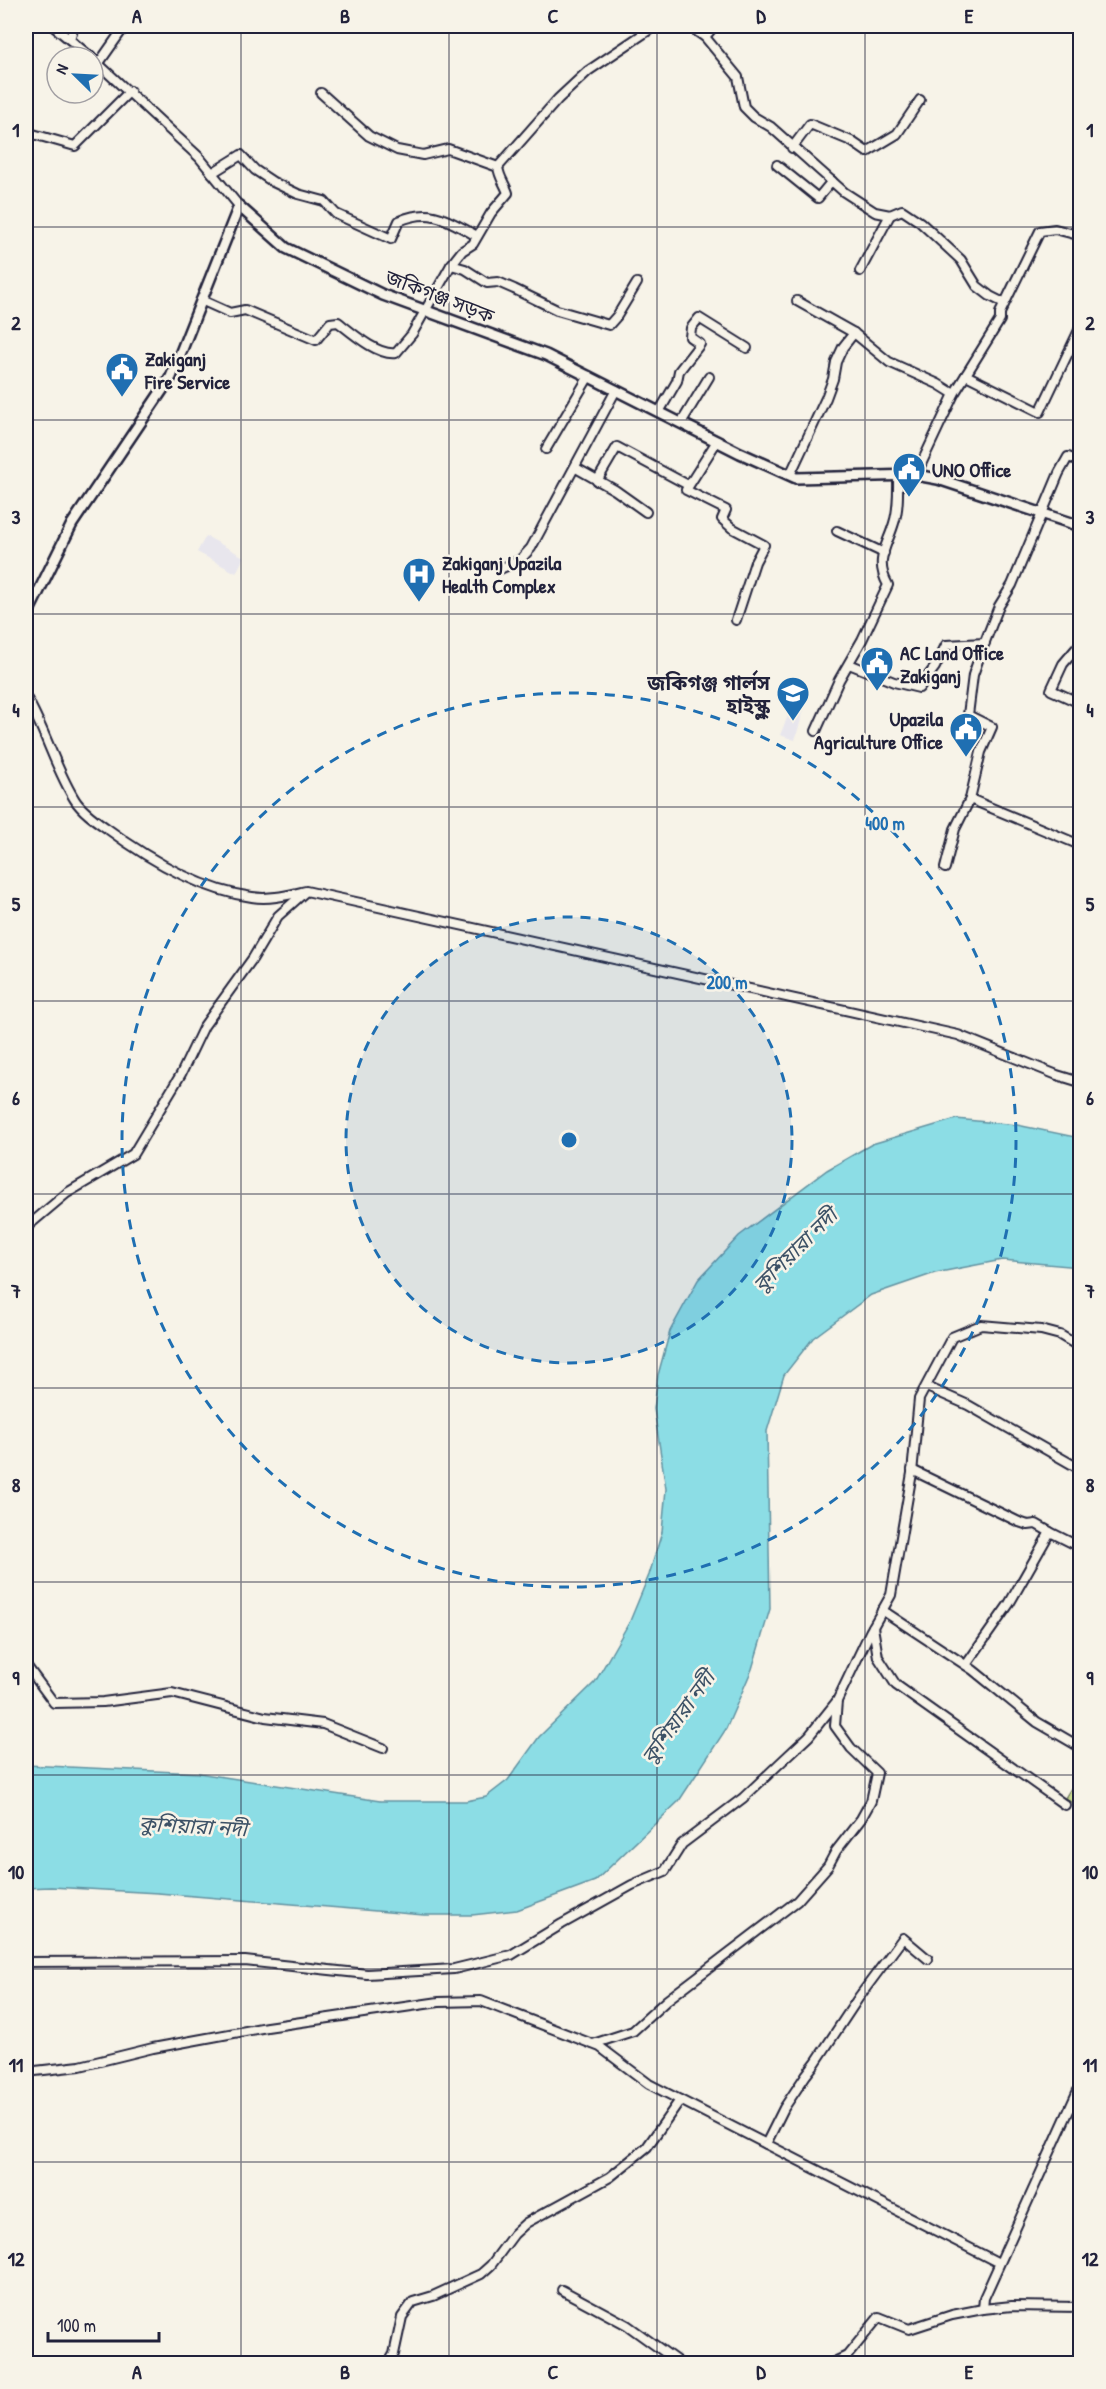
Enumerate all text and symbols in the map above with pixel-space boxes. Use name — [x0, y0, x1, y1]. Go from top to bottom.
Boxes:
text: A — [132, 2, 142, 29]
text: B — [340, 2, 350, 29]
text: C — [548, 2, 559, 29]
text: D — [756, 2, 766, 29]
text: E — [965, 2, 974, 29]
north arrow — [45, 45, 105, 105]
text: N — [50, 60, 73, 77]
text: 1 — [12, 116, 20, 143]
text: 1 — [1086, 116, 1094, 143]
street label: জকিগঞ্জ সড়ক — [381, 263, 499, 329]
text: 2 — [11, 309, 21, 336]
text: 2 — [1085, 309, 1095, 336]
place label: Zakiganj Fire Service — [144, 345, 230, 395]
public building icon: Zakiganj Fire Service — [104, 351, 140, 398]
public building icon: UNO Office — [891, 451, 927, 498]
place label: UNO Office — [932, 456, 1011, 483]
text: 3 — [12, 503, 21, 530]
text: 3 — [1086, 503, 1095, 530]
place label: Zakiganj Upazila Health Complex — [442, 549, 562, 600]
hospital icon: Zakiganj Upazila Health Complex — [401, 556, 437, 603]
place label: AC Land Office Zakiganj — [900, 639, 1004, 690]
public building icon: AC Land Office Zakiganj — [859, 645, 895, 692]
place label: জকিগঞ্জ গার্লস হাইস্কুল — [646, 669, 771, 720]
school or university icon: জকিগঞ্জ গার্লস হাইস্কুল — [775, 675, 811, 722]
text: 4 — [12, 696, 20, 723]
text: 4 — [1086, 696, 1094, 723]
place label: Upazila Agriculture Office — [814, 705, 943, 756]
public building icon: Upazila Agriculture Office — [948, 711, 984, 758]
text: 400 m — [865, 811, 905, 836]
text: 5 — [12, 890, 21, 917]
text: 5 — [1086, 890, 1095, 917]
text: 200 m — [707, 970, 747, 995]
text: 6 — [12, 1084, 20, 1111]
text: 6 — [1086, 1084, 1094, 1111]
centre of rings — [559, 1130, 579, 1150]
water label: কুশিয়ারা নদী — [746, 1198, 847, 1299]
text: 7 — [10, 1277, 21, 1304]
text: 7 — [1084, 1277, 1095, 1304]
text: 8 — [12, 1471, 21, 1498]
text: 8 — [1086, 1471, 1095, 1498]
water label: কুশিয়ারা নদী — [634, 1661, 724, 1769]
text: 9 — [12, 1664, 20, 1691]
text: 9 — [1086, 1664, 1094, 1691]
water label: কুশিয়ারা নদী — [138, 1809, 252, 1844]
text: 10 — [8, 1858, 24, 1885]
text: 10 — [1082, 1858, 1098, 1885]
text: 11 — [9, 2051, 23, 2078]
text: 11 — [1083, 2051, 1097, 2078]
text: 12 — [8, 2245, 25, 2272]
text: 12 — [1082, 2245, 1099, 2272]
scale bar — [48, 2305, 159, 2343]
text: 100 m — [57, 2313, 96, 2338]
text: A — [132, 2358, 142, 2385]
text: B — [340, 2358, 350, 2385]
text: C — [548, 2358, 559, 2385]
text: D — [756, 2358, 766, 2385]
text: E — [965, 2358, 974, 2385]

